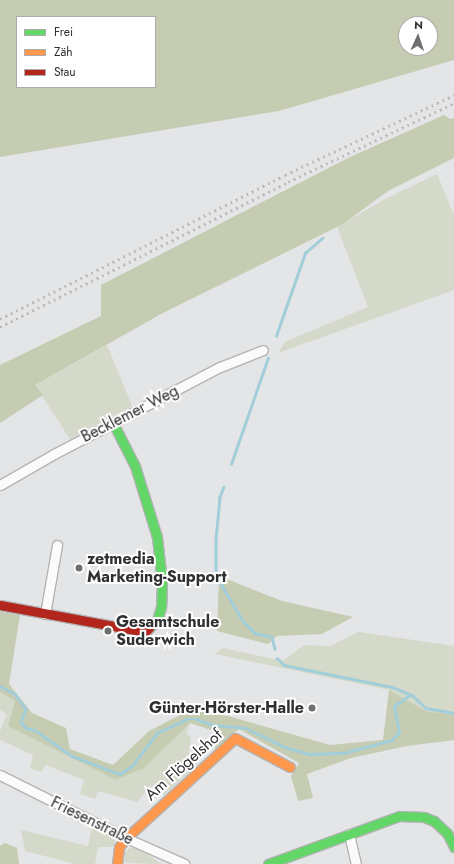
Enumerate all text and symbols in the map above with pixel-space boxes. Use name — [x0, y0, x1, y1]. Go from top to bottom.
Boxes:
legend — [16, 16, 156, 88]
north arrow — [398, 16, 438, 56]
text: N — [414, 17, 423, 33]
text: Frei — [54, 23, 73, 41]
text: Zäh — [54, 43, 73, 61]
text: Stau — [54, 63, 76, 81]
street label: Becklemer Weg — [78, 381, 182, 447]
place label: zetmedia Marketing-Support — [87, 549, 227, 587]
marker: zetmedia Marketing-Support — [74, 563, 84, 573]
place label: Gesamtschule Suderwich — [116, 612, 219, 650]
marker: Gesamtschule Suderwich — [103, 626, 113, 636]
place label: Günter-Hörster-Halle — [149, 698, 304, 718]
marker: Günter-Hörster-Halle — [307, 703, 317, 713]
street label: Am Flögelshof — [141, 725, 227, 805]
street label: Friesenstraße — [48, 793, 136, 849]

